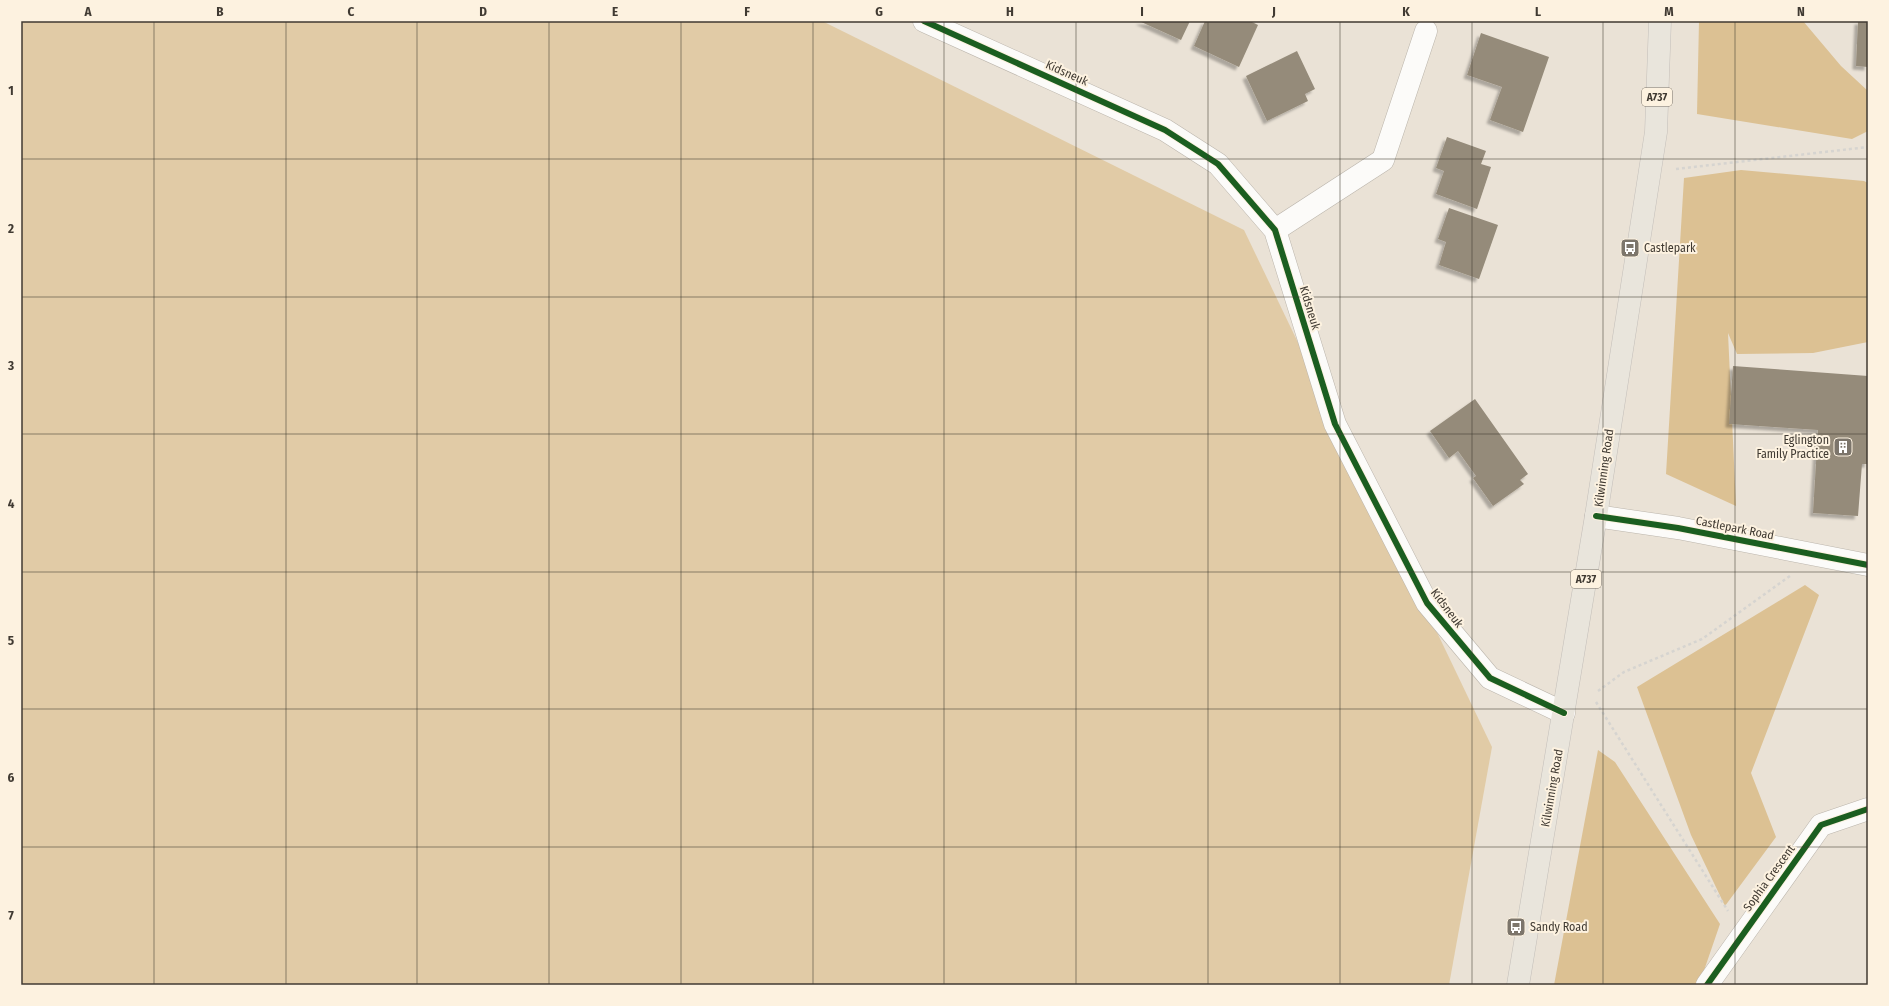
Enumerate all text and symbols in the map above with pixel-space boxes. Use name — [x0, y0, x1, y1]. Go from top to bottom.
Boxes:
text: A — [83, 4, 92, 19]
text: B — [216, 4, 224, 19]
text: C — [348, 4, 355, 19]
text: D — [479, 4, 487, 19]
text: E — [612, 4, 618, 19]
text: F — [744, 4, 750, 19]
text: G — [875, 4, 883, 19]
text: H — [1006, 4, 1014, 19]
text: I — [1140, 4, 1144, 19]
text: J — [1271, 4, 1276, 19]
text: K — [1402, 4, 1410, 19]
text: L — [1535, 4, 1541, 19]
text: M — [1664, 4, 1674, 19]
text: N — [1797, 4, 1805, 19]
street label: Kidsneuk — [1044, 57, 1091, 89]
text: 1 — [8, 83, 14, 98]
road number: A737 — [1642, 88, 1672, 106]
text: 2 — [7, 221, 14, 236]
bus stop icon: Castlepark — [1619, 237, 1641, 259]
place label: Castlepark — [1644, 241, 1696, 255]
street label: Kidsneuk — [1297, 284, 1323, 332]
text: 3 — [7, 358, 14, 373]
street label: Kilwinning Road — [1592, 428, 1616, 508]
place label: Eglington Family Practice — [1756, 433, 1829, 461]
building icon: Eglington Family Practice — [1832, 436, 1854, 458]
text: 4 — [8, 496, 15, 511]
street label: Castlepark Road — [1695, 514, 1775, 542]
road number: A737 — [1571, 570, 1601, 588]
street label: Kidsneuk — [1428, 586, 1466, 631]
text: 5 — [8, 633, 14, 648]
street label: Kilwinning Road — [1538, 748, 1566, 828]
text: 6 — [8, 770, 15, 785]
street label: Sophia Crescent — [1740, 842, 1798, 914]
text: 7 — [8, 908, 14, 923]
bus stop icon: Sandy Road — [1505, 916, 1527, 938]
place label: Sandy Road — [1530, 920, 1588, 934]

